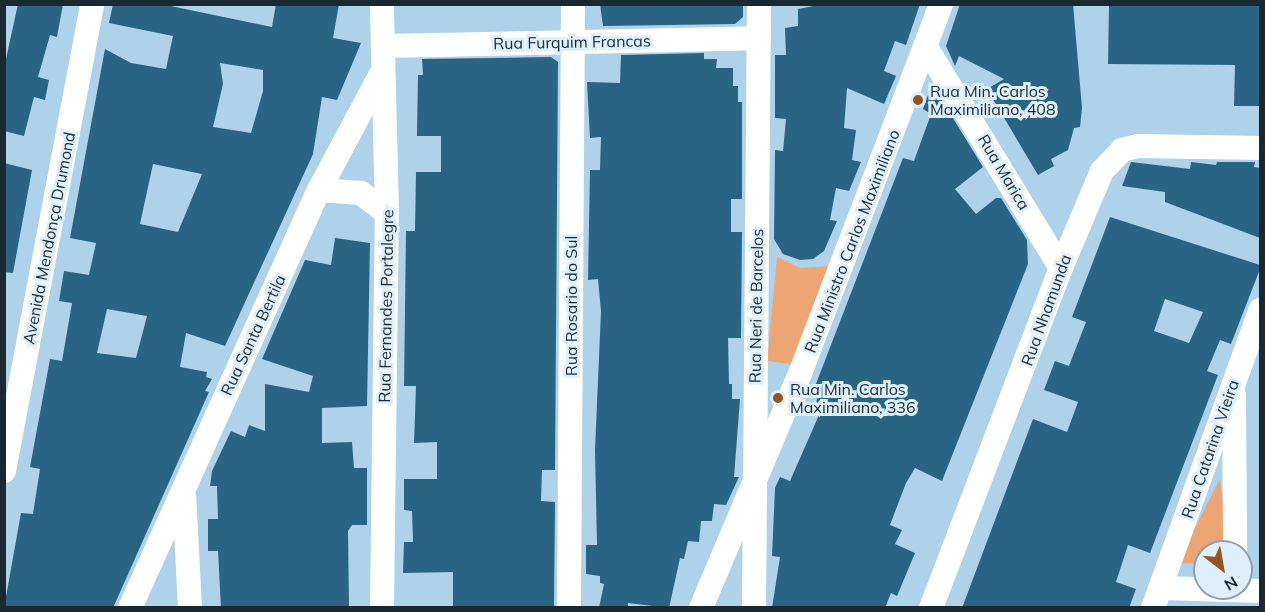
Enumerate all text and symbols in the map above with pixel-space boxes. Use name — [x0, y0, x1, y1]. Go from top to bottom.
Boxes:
street label: Rua Furquim Francas — [493, 31, 651, 53]
place label: Rua Min. Carlos Maximiliano, 408 — [930, 81, 1056, 119]
marker: Rua Min. Carlos Maximiliano, 408 — [911, 93, 925, 107]
street label: Rua Ministro Carlos Maximiliano — [800, 127, 904, 355]
street label: Avenida Mendonça Drumond — [19, 130, 79, 346]
street label: Rua Marica — [974, 131, 1034, 213]
street label: Rua Fernandes Portalegre — [375, 209, 397, 403]
street label: Rua Neri de Barcelos — [745, 229, 767, 383]
street label: Rua Rosario do Sul — [561, 236, 581, 376]
street label: Rua Nhamunda — [1017, 252, 1075, 368]
street label: Rua Santa Bertila — [217, 272, 289, 398]
street label: Rua Catarina Vieira — [1177, 377, 1243, 521]
place label: Rua Min. Carlos Maximiliano, 336 — [790, 379, 916, 417]
marker: Rua Min. Carlos Maximiliano, 336 — [771, 391, 785, 405]
north arrow — [1193, 540, 1253, 600]
text: N — [1221, 572, 1242, 595]

